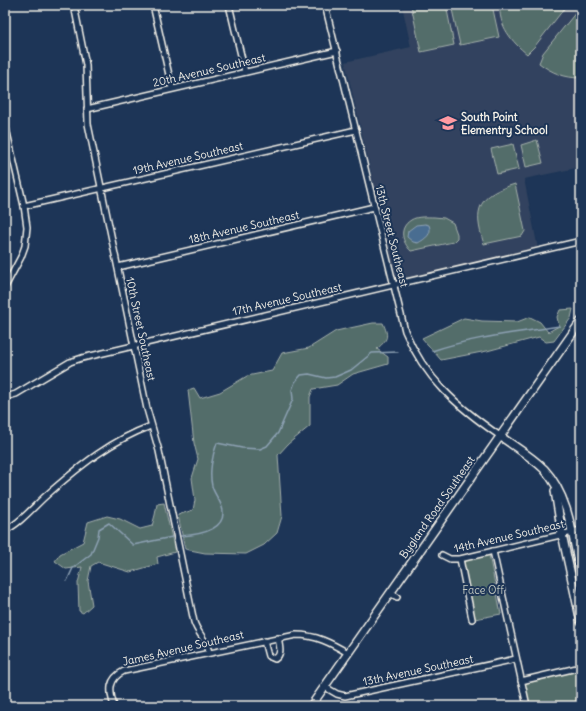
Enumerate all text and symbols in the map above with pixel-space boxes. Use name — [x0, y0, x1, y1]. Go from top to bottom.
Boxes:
street label: 20th Avenue Southeast — [151, 50, 267, 90]
place label: South Point Elementry School — [461, 110, 548, 138]
school or university icon: South Point Elementry School — [438, 113, 458, 133]
street label: 19th Avenue Southeast — [132, 138, 245, 177]
street label: 13th Street Southeast — [373, 183, 412, 289]
street label: 18th Avenue Southeast — [188, 207, 301, 246]
street label: 10th Street Southeast — [123, 276, 159, 383]
street label: 17th Avenue Southeast — [231, 280, 343, 318]
street label: Bygland Road Southeast — [396, 453, 478, 561]
street label: 14th Avenue Southeast — [453, 516, 566, 555]
park label: Face Off — [462, 583, 504, 597]
street label: James Avenue Southeast — [121, 627, 245, 669]
street label: 13th Avenue Southeast — [362, 651, 475, 689]

